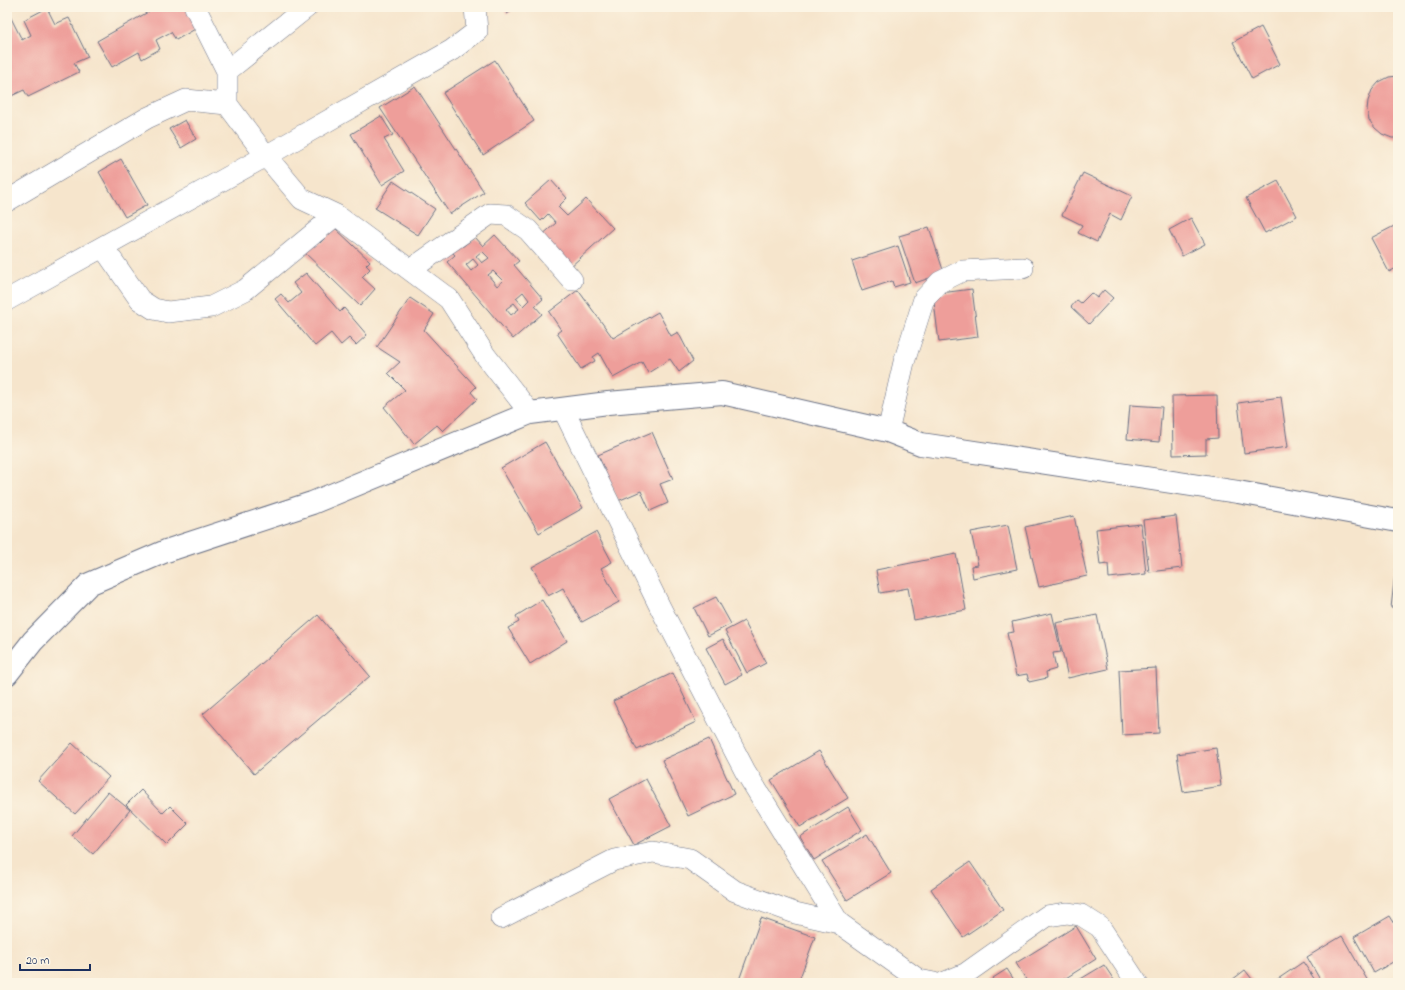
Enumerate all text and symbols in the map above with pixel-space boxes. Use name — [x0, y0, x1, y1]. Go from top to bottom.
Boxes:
scale bar — [20, 946, 90, 972]
text: 20 m — [26, 952, 49, 970]

